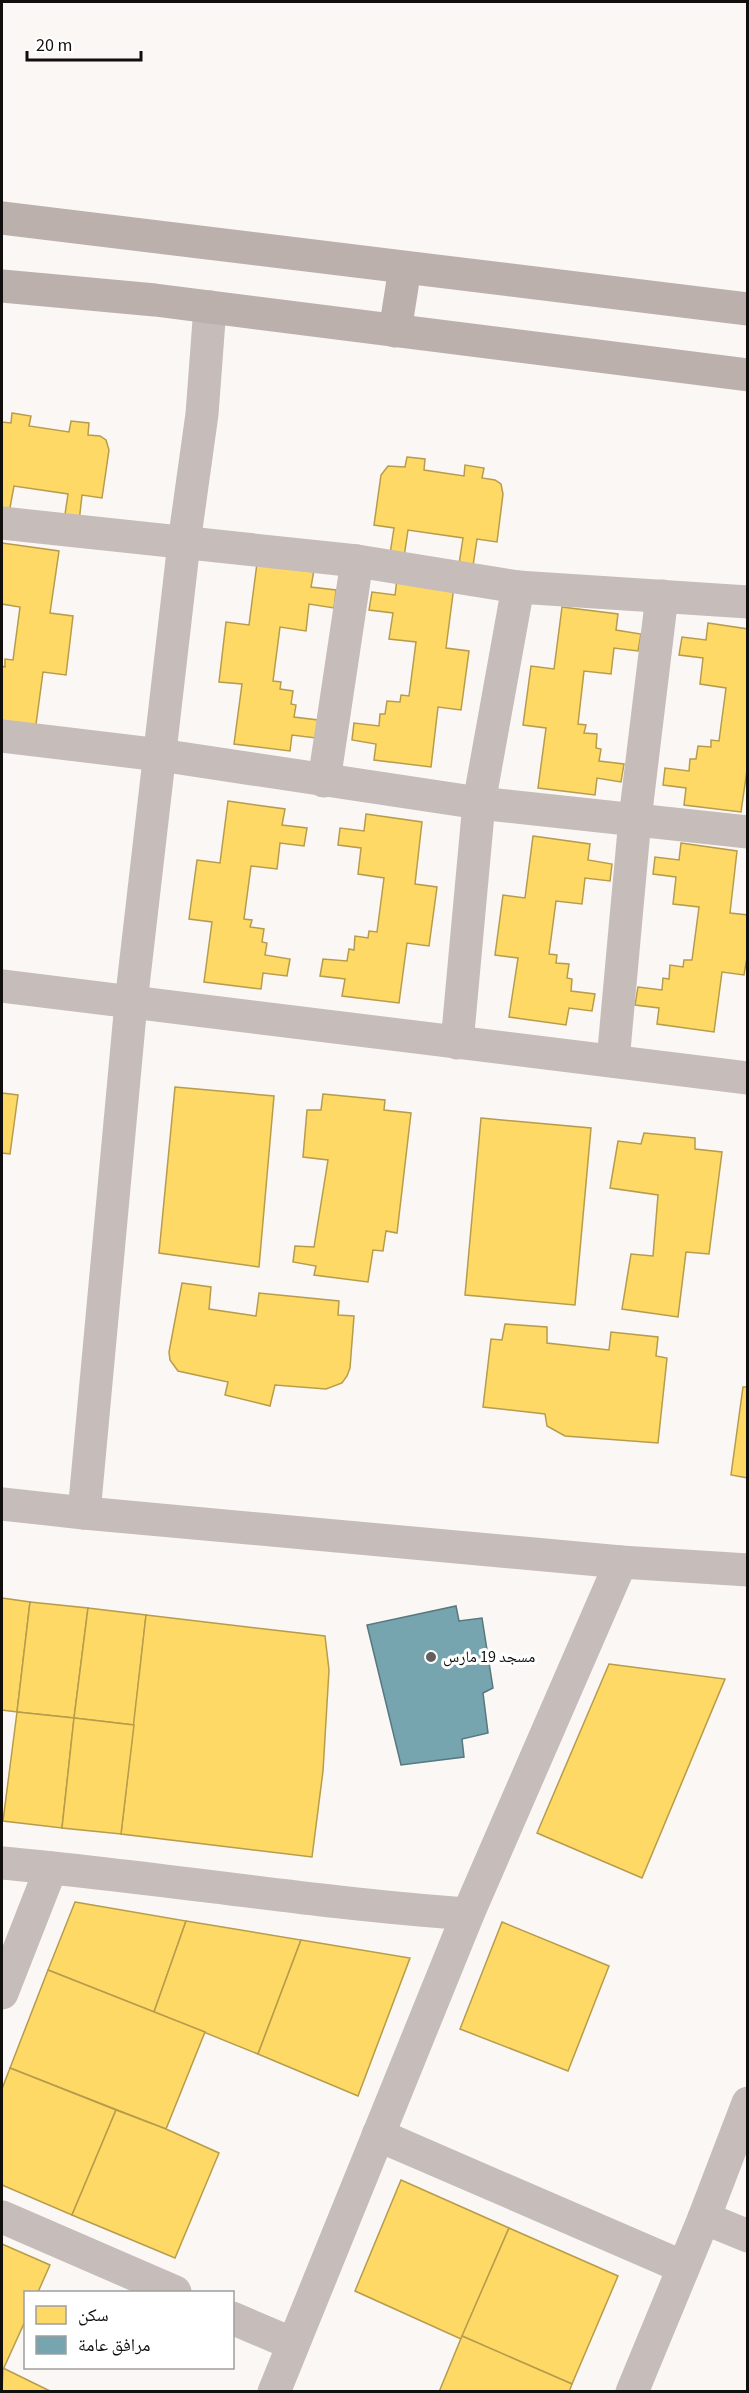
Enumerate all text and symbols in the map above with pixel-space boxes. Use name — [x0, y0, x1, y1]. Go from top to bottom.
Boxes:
scale bar — [27, 24, 141, 62]
text: 20 m — [36, 33, 72, 58]
place label: مسجد 19 مارس — [443, 1646, 535, 1668]
marker: مسجد 19 مارس — [424, 1650, 438, 1664]
legend — [24, 2291, 234, 2369]
text: سكن — [78, 2303, 109, 2328]
text: مرافق عامة — [78, 2333, 150, 2358]

